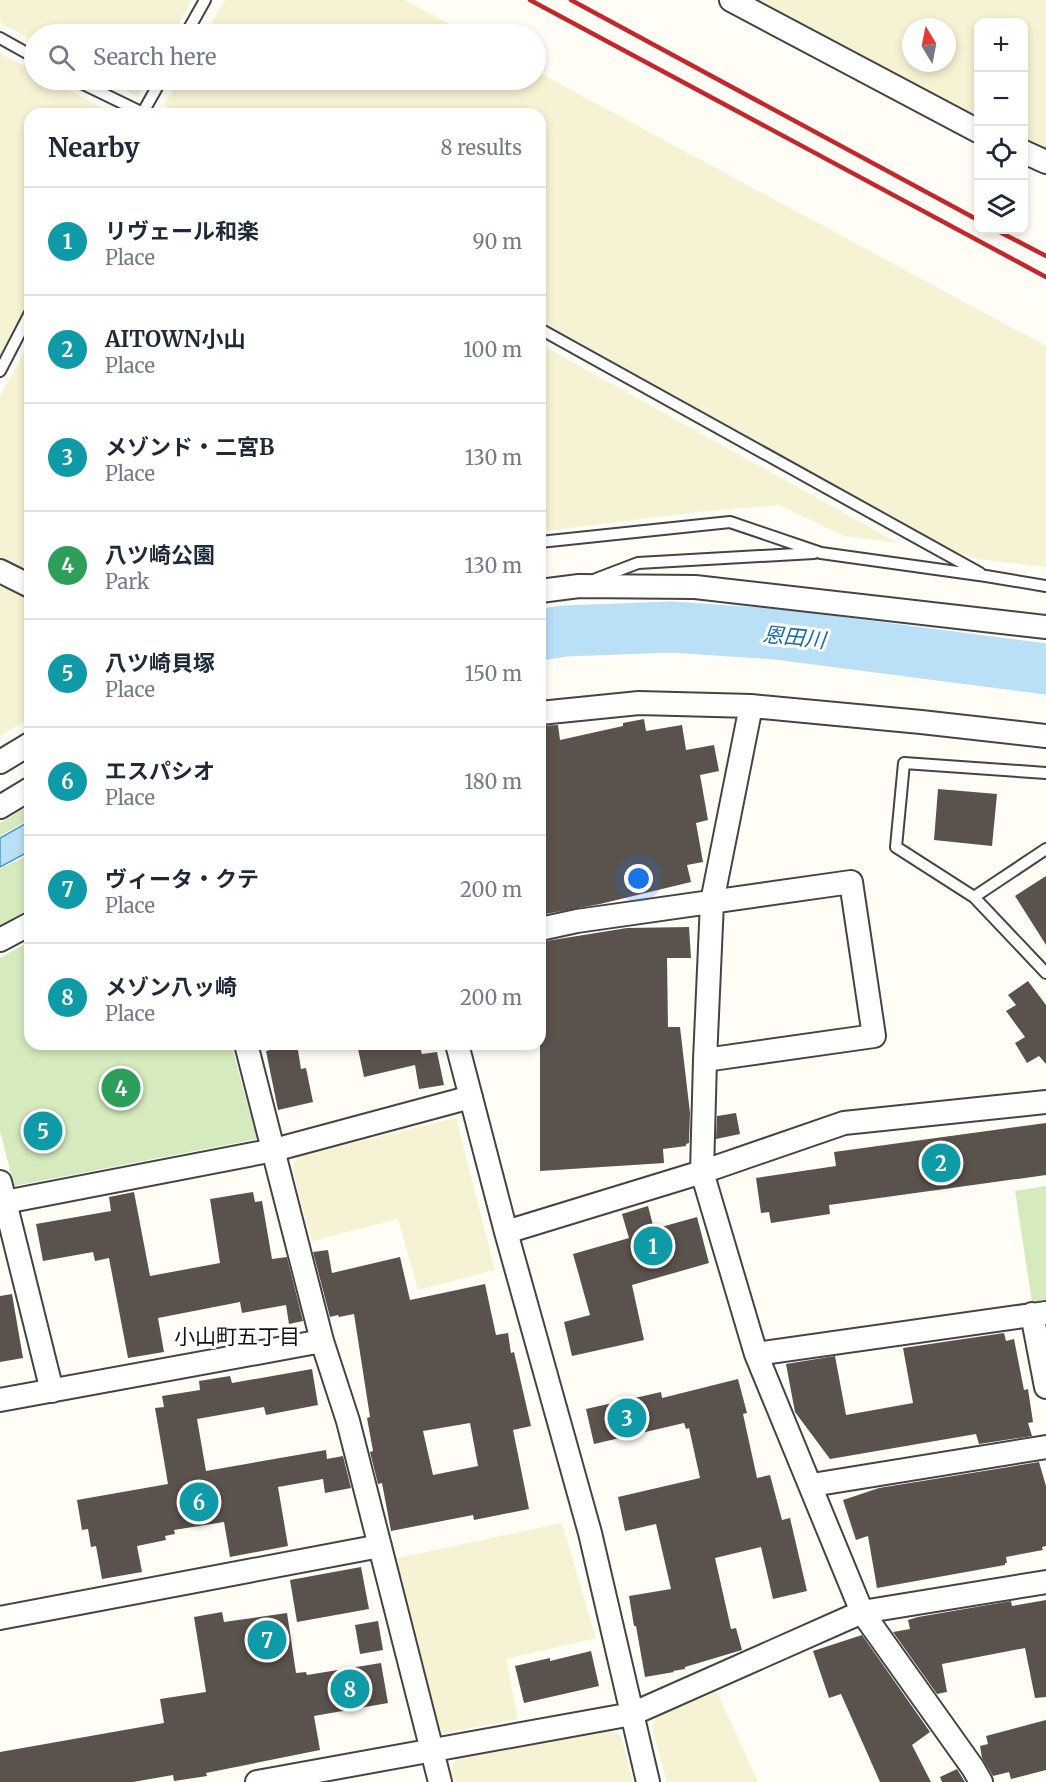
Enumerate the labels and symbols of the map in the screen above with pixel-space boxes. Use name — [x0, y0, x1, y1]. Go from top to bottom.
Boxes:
north arrow — [902, 18, 956, 72]
water label: 恩田川 — [761, 620, 829, 654]
your location — [624, 864, 653, 893]
pin: 4 — [102, 1066, 140, 1110]
pin: 5 — [24, 1108, 63, 1154]
pin: 2 — [922, 1140, 960, 1186]
pin: 1 — [634, 1224, 672, 1268]
district label: 小山町五丁目 — [174, 1323, 300, 1350]
pin: 3 — [608, 1396, 646, 1440]
pin: 6 — [180, 1480, 218, 1524]
pin: 7 — [248, 1618, 286, 1662]
pin: 8 — [330, 1666, 370, 1712]

